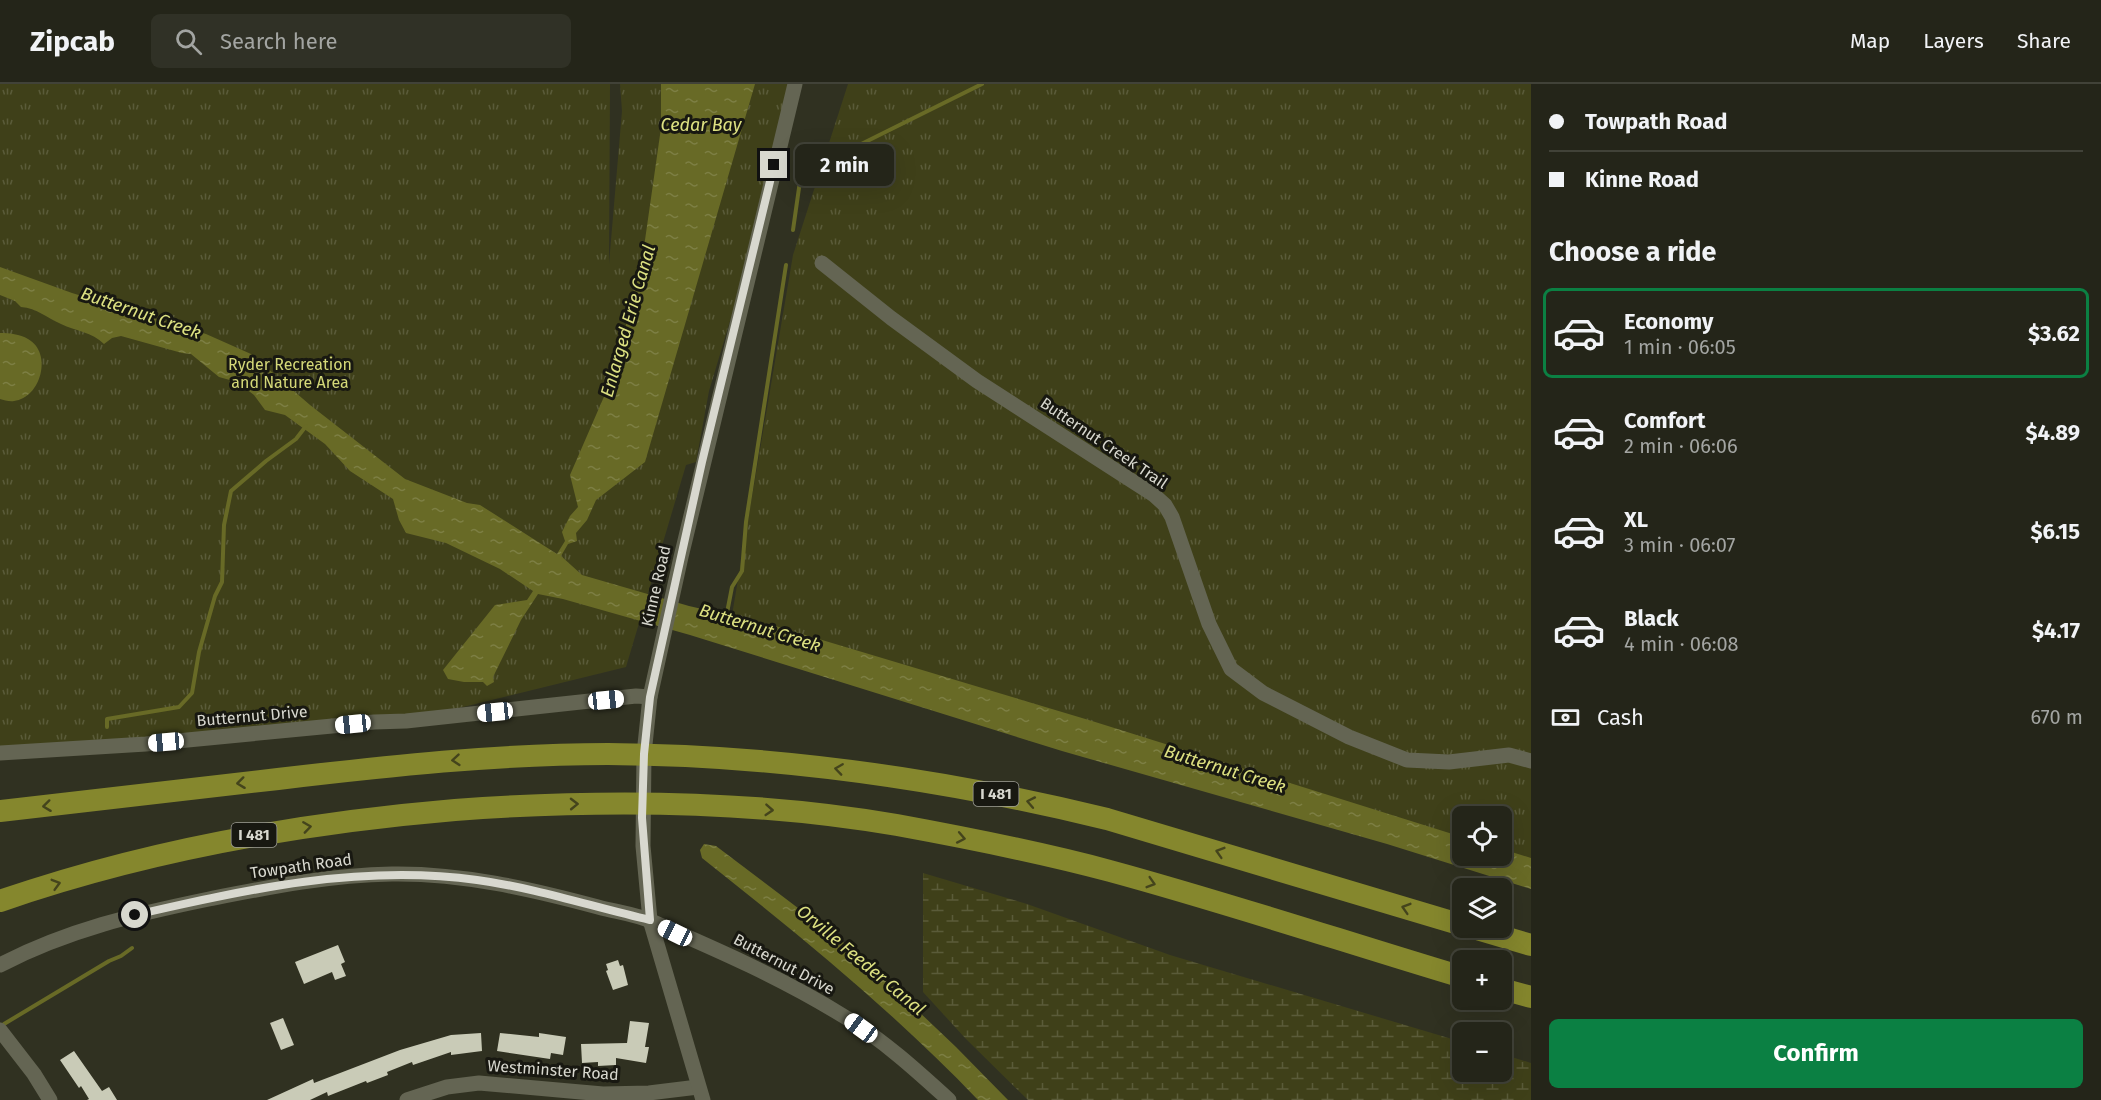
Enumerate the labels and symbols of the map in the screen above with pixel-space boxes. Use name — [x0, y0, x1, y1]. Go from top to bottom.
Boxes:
water label: Cedar Bay — [661, 114, 743, 136]
callout: 2 min — [795, 144, 894, 186]
route end — [760, 151, 787, 178]
water label: Enlarged Erie Canal — [596, 242, 660, 400]
water label: Butternut Creek — [78, 282, 204, 344]
park label: Ryder Recreation and Nature Area — [228, 355, 352, 392]
street label: Butternut Creek Trail — [1037, 393, 1172, 493]
street label: Kinne Road — [637, 544, 675, 628]
water label: Butternut Creek — [697, 599, 824, 657]
car — [587, 689, 625, 711]
car — [476, 701, 514, 723]
street label: Butternut Drive — [196, 702, 308, 730]
car — [334, 713, 372, 735]
car — [147, 731, 185, 753]
water label: Butternut Creek — [1162, 740, 1289, 798]
one-way arrow — [451, 753, 460, 766]
one-way arrow — [835, 763, 844, 775]
one-way arrow — [236, 776, 245, 789]
road number: I 481 — [974, 782, 1018, 806]
one-way arrow — [1027, 796, 1037, 809]
one-way arrow — [569, 798, 578, 811]
one-way arrow — [42, 799, 52, 811]
one-way arrow — [764, 803, 773, 816]
one-way arrow — [303, 822, 312, 834]
road number: I 481 — [232, 823, 276, 847]
one-way arrow — [956, 831, 966, 844]
one-way arrow — [1215, 847, 1226, 859]
street label: Towpath Road — [249, 849, 353, 883]
one-way arrow — [1145, 876, 1156, 888]
one-way arrow — [51, 878, 61, 891]
water label: Orville Feeder Canal — [792, 900, 930, 1020]
route start — [121, 901, 148, 928]
one-way arrow — [1402, 903, 1412, 915]
car — [655, 917, 695, 949]
street label: Butternut Drive — [730, 929, 838, 999]
car — [841, 1010, 881, 1046]
street label: Westminster Road — [487, 1056, 619, 1084]

